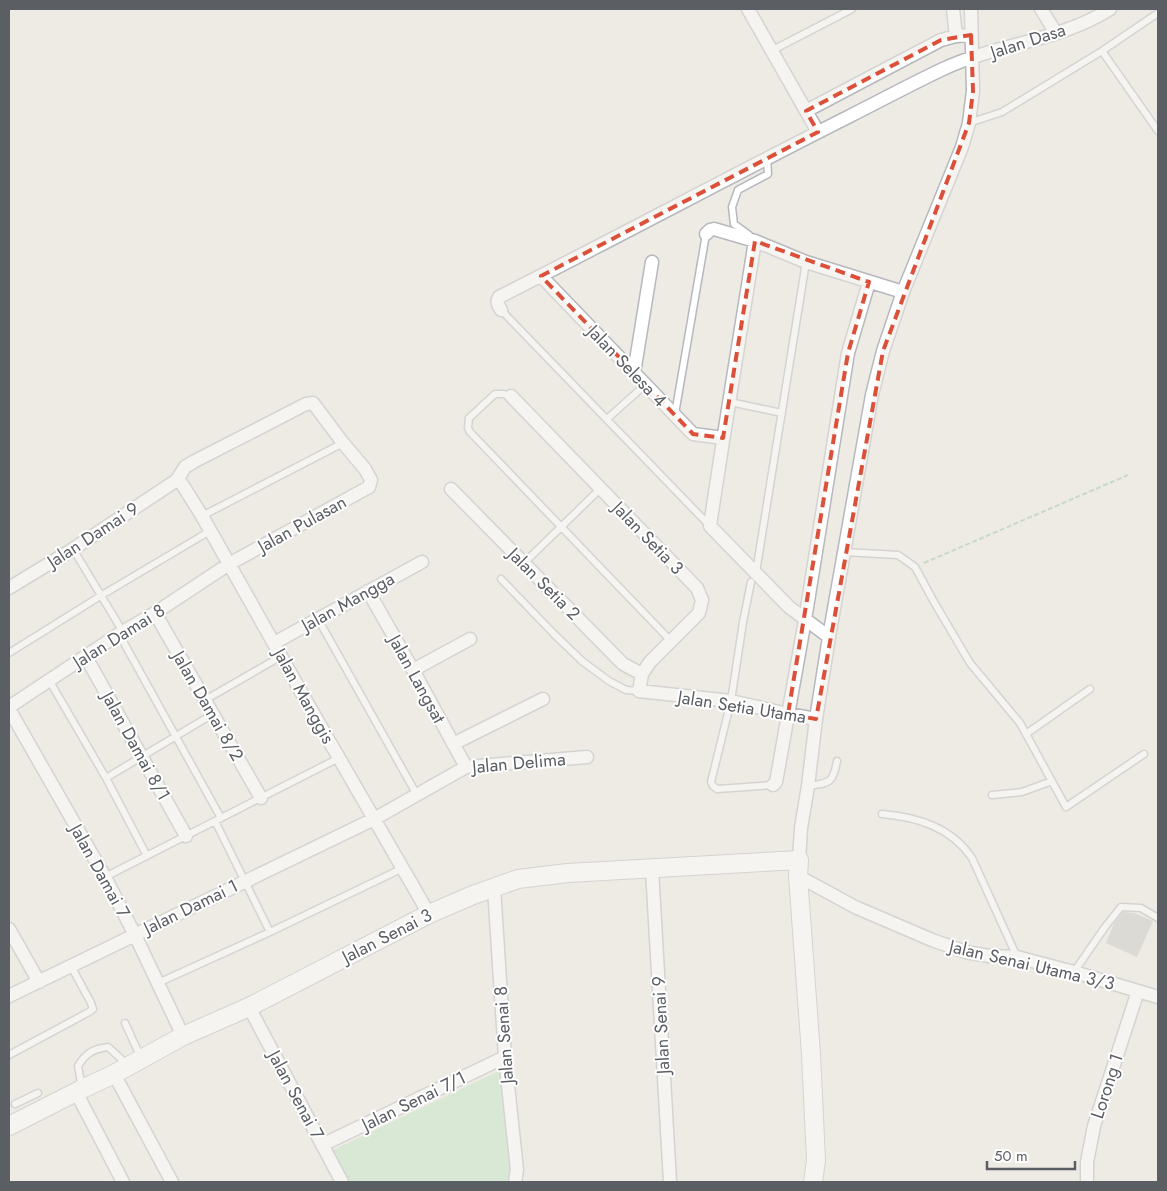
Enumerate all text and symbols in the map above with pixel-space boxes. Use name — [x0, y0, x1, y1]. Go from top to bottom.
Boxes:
street label: Jalan Dasa — [985, 17, 1069, 66]
street label: Jalan Selesa 4 — [580, 318, 673, 413]
street label: Jalan Pulasan — [251, 489, 351, 560]
street label: Jalan Setia 3 — [605, 494, 690, 580]
street label: Jalan Damai 9 — [40, 496, 144, 575]
street label: Jalan Setia 2 — [500, 540, 586, 626]
street label: Jalan Mangga — [295, 566, 399, 639]
street label: Jalan Damai 8 — [66, 597, 170, 676]
street label: Jalan Langsat — [381, 628, 452, 728]
street label: Jalan Manggis — [266, 642, 341, 749]
street label: Jalan Damai 8/2 — [165, 644, 250, 766]
street label: Jalan Setia Utama — [674, 684, 808, 730]
street label: Jalan Damai 8/1 — [94, 685, 177, 805]
street label: Jalan Delima — [469, 746, 567, 780]
street label: Jalan Damai 7 — [63, 818, 137, 923]
street label: Jalan Damai 1 — [137, 873, 243, 942]
street label: Jalan Senai 3 — [336, 902, 437, 971]
street label: Jalan Senai Utama 3/3 — [945, 933, 1117, 997]
street label: Jalan Senai 9 — [645, 975, 677, 1077]
street label: Jalan Senai 8 — [488, 985, 521, 1087]
street label: Jalan Senai 7 — [261, 1044, 331, 1145]
street label: Lorong 1 — [1084, 1050, 1130, 1122]
street label: Jalan Senai 7/1 — [356, 1065, 470, 1138]
scale bar — [987, 1138, 1074, 1170]
text: 50 m — [994, 1145, 1028, 1167]

